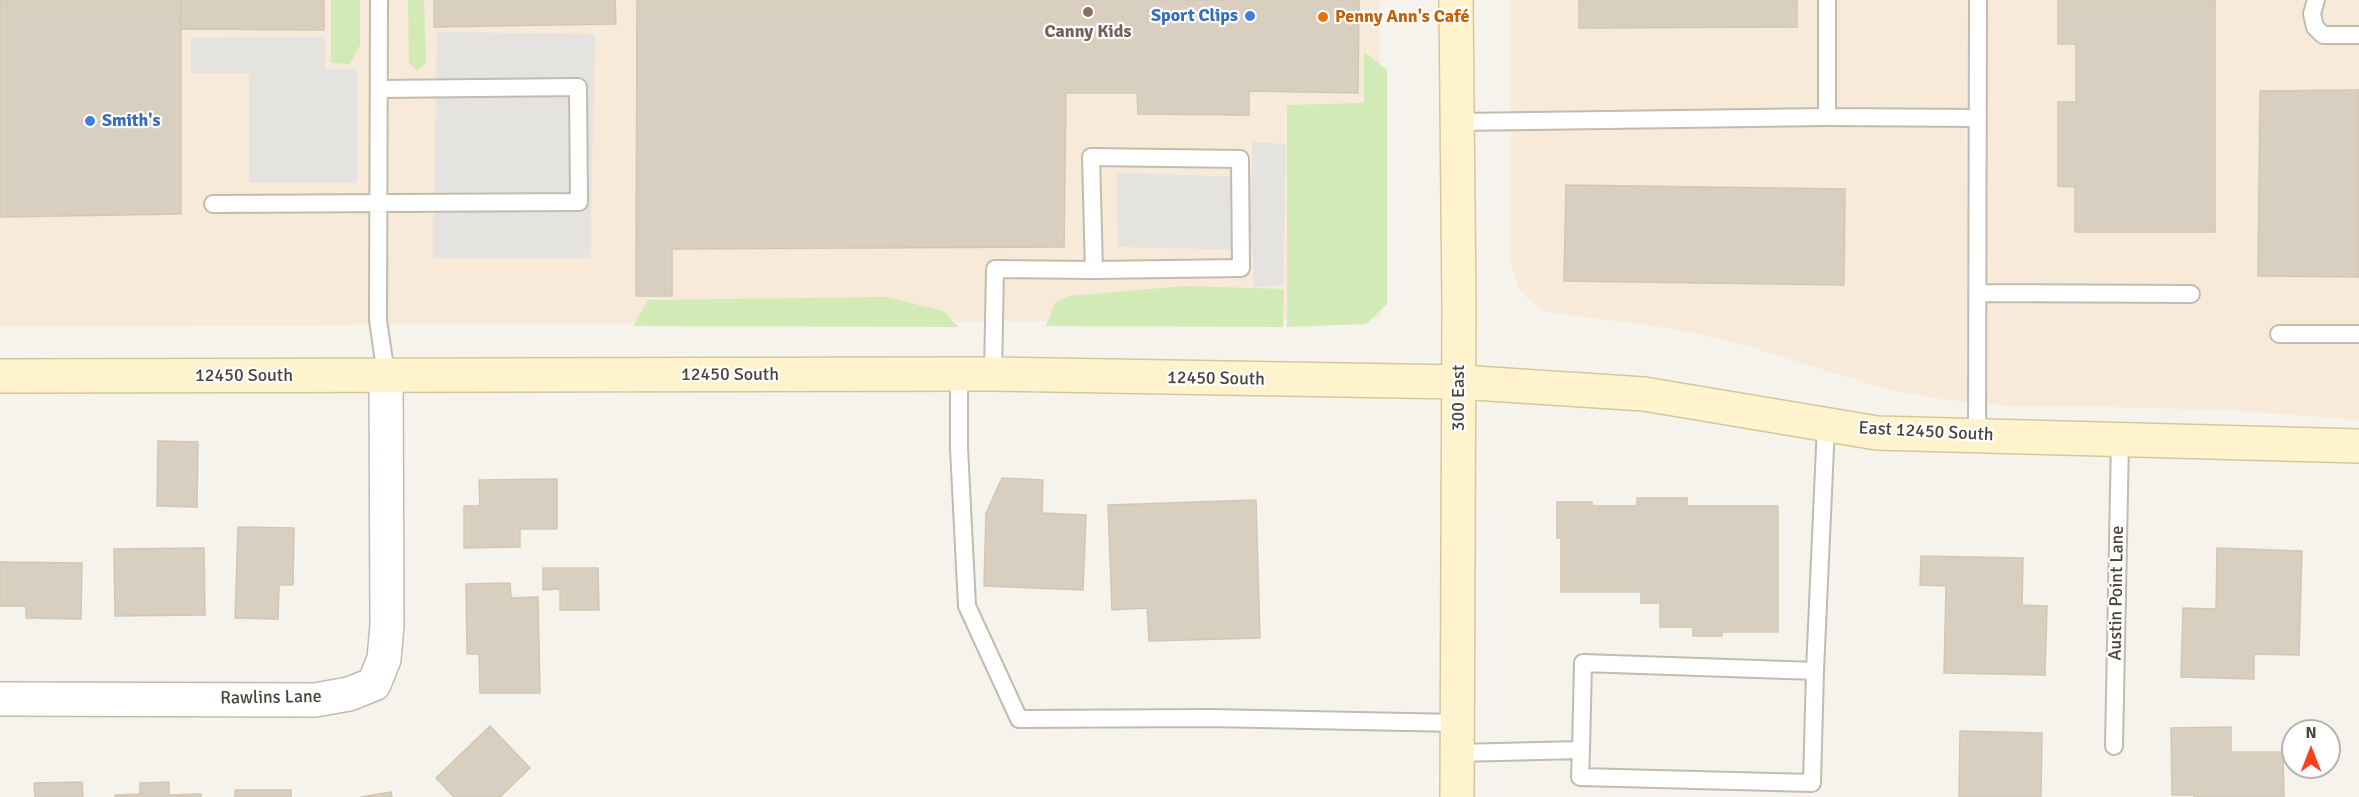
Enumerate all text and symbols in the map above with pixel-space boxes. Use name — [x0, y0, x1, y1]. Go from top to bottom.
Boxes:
marker: Canny Kids — [1081, 5, 1095, 19]
place label: Sport Clips — [1151, 5, 1238, 27]
place label: Penny Ann's Café — [1335, 6, 1469, 28]
marker: Sport Clips — [1243, 9, 1257, 23]
marker: Penny Ann's Café — [1316, 10, 1330, 24]
place label: Canny Kids — [1045, 21, 1131, 43]
place label: Smith's — [102, 110, 160, 132]
marker: Smith's — [83, 114, 97, 128]
street label: 12450 South — [681, 364, 779, 386]
street label: 12450 South — [195, 365, 293, 387]
street label: 300 East — [1448, 365, 1470, 431]
street label: 12450 South — [1167, 367, 1265, 391]
street label: East 12450 South — [1858, 418, 1994, 446]
street label: Austin Point Lane — [2105, 525, 2129, 661]
street label: Rawlins Lane — [220, 686, 322, 710]
north arrow — [2281, 719, 2341, 779]
text: N — [2305, 723, 2317, 743]

